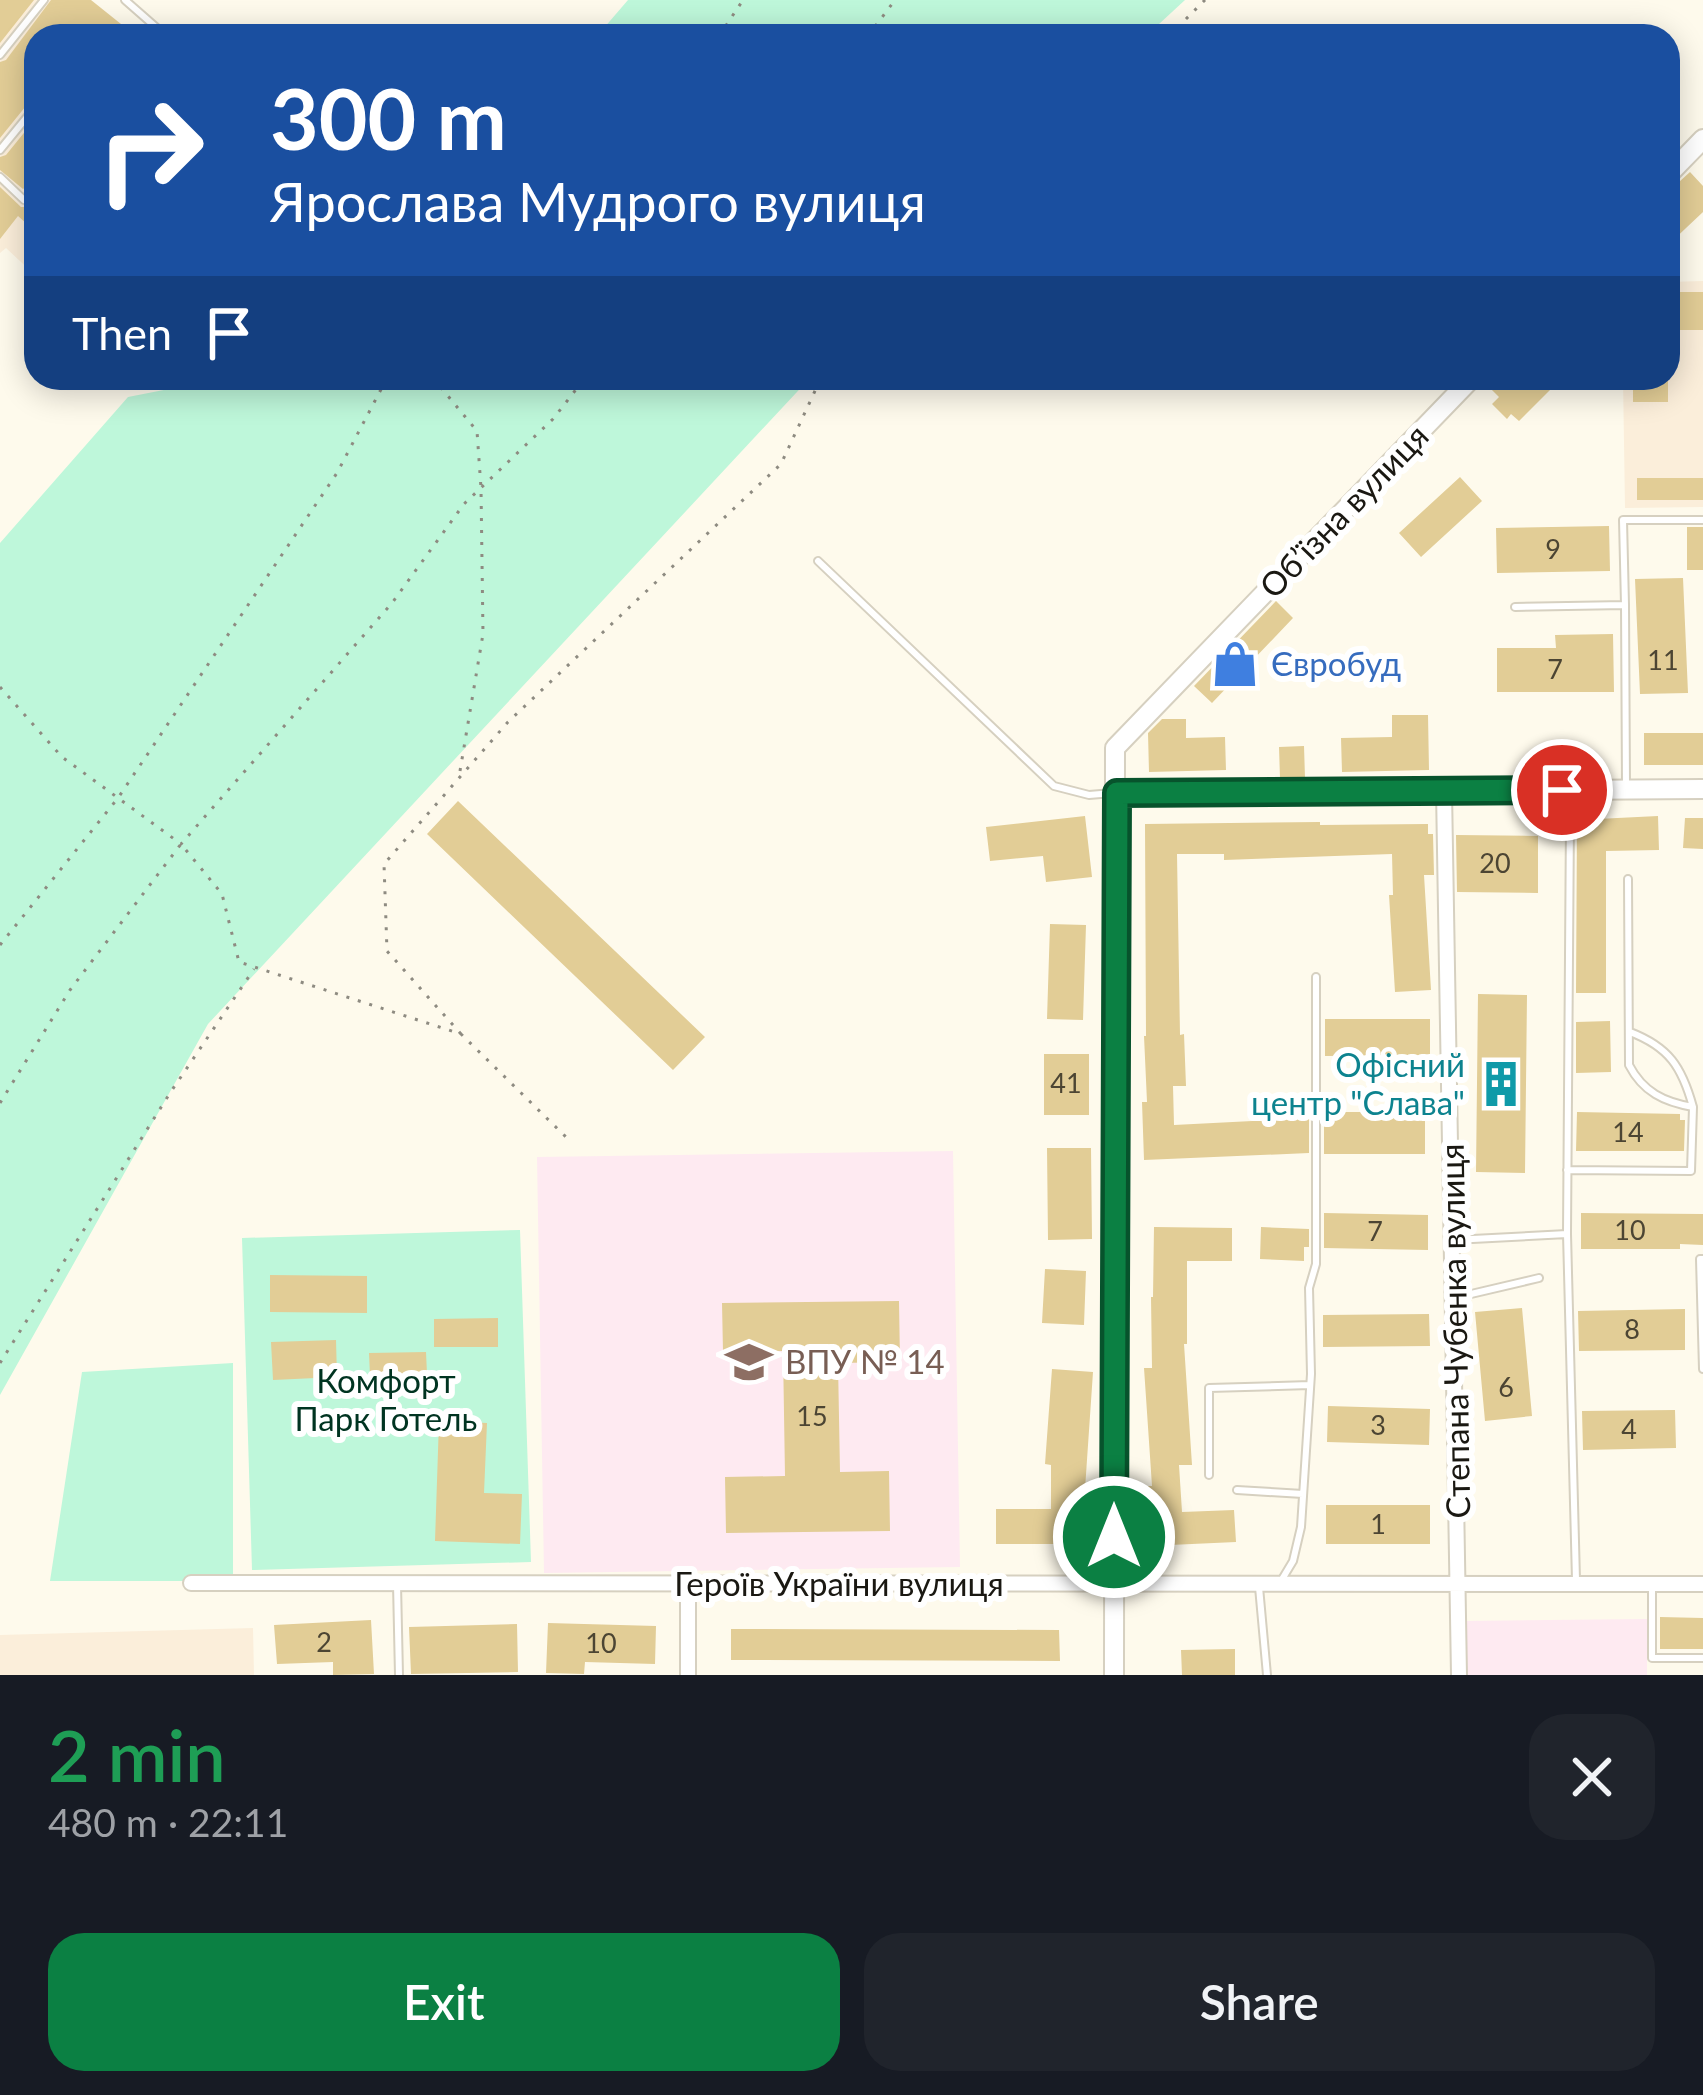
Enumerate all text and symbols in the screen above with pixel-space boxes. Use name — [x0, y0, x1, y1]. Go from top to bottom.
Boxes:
text: 300 m — [270, 67, 507, 168]
icon: right — [72, 72, 228, 228]
text: Ярослава Мудрого вулиця — [270, 169, 926, 234]
icon: arrive — [196, 300, 262, 366]
text: Then — [72, 306, 172, 360]
street label: Об’їзна вулиця — [1251, 415, 1436, 605]
house number: 9 — [1545, 532, 1561, 565]
shop icon: Євробуд — [1210, 639, 1260, 689]
place label: Євробуд — [1271, 643, 1401, 683]
house number: 11 — [1647, 643, 1679, 676]
house number: 7 — [1547, 652, 1563, 685]
pin — [1511, 739, 1613, 841]
icon: arrive — [1529, 757, 1595, 823]
house number: 20 — [1479, 846, 1511, 879]
place label: Офісний центр "Слава" — [1251, 1044, 1465, 1122]
building icon: Офісний центр "Слава" — [1476, 1059, 1526, 1109]
house number: 41 — [1050, 1066, 1082, 1099]
house number: 14 — [1612, 1115, 1644, 1148]
street label: Степана Чубенка вулиця — [1431, 1143, 1477, 1519]
house number: 10 — [1614, 1213, 1646, 1246]
house number: 7 — [1367, 1214, 1383, 1247]
house number: 8 — [1624, 1312, 1640, 1345]
school or university icon: ВПУ № 14 — [724, 1337, 774, 1387]
place label: ВПУ № 14 — [785, 1341, 945, 1381]
park label: Комфорт Парк Готель — [295, 1360, 477, 1438]
house number: 6 — [1498, 1370, 1514, 1403]
house number: 15 — [796, 1399, 828, 1432]
house number: 3 — [1370, 1408, 1386, 1441]
house number: 4 — [1621, 1412, 1637, 1445]
position arrow — [1051, 1474, 1177, 1600]
house number: 1 — [1370, 1507, 1386, 1540]
street label: Героїв України вулиця — [674, 1563, 1004, 1603]
house number: 2 — [316, 1625, 332, 1658]
house number: 10 — [585, 1626, 617, 1659]
text: 2 min — [48, 1711, 226, 1797]
button: close — [1529, 1714, 1655, 1840]
text: 480 m · 22:11 — [48, 1799, 288, 1845]
button: Exit — [48, 1933, 840, 2071]
button: Share — [864, 1933, 1655, 2071]

